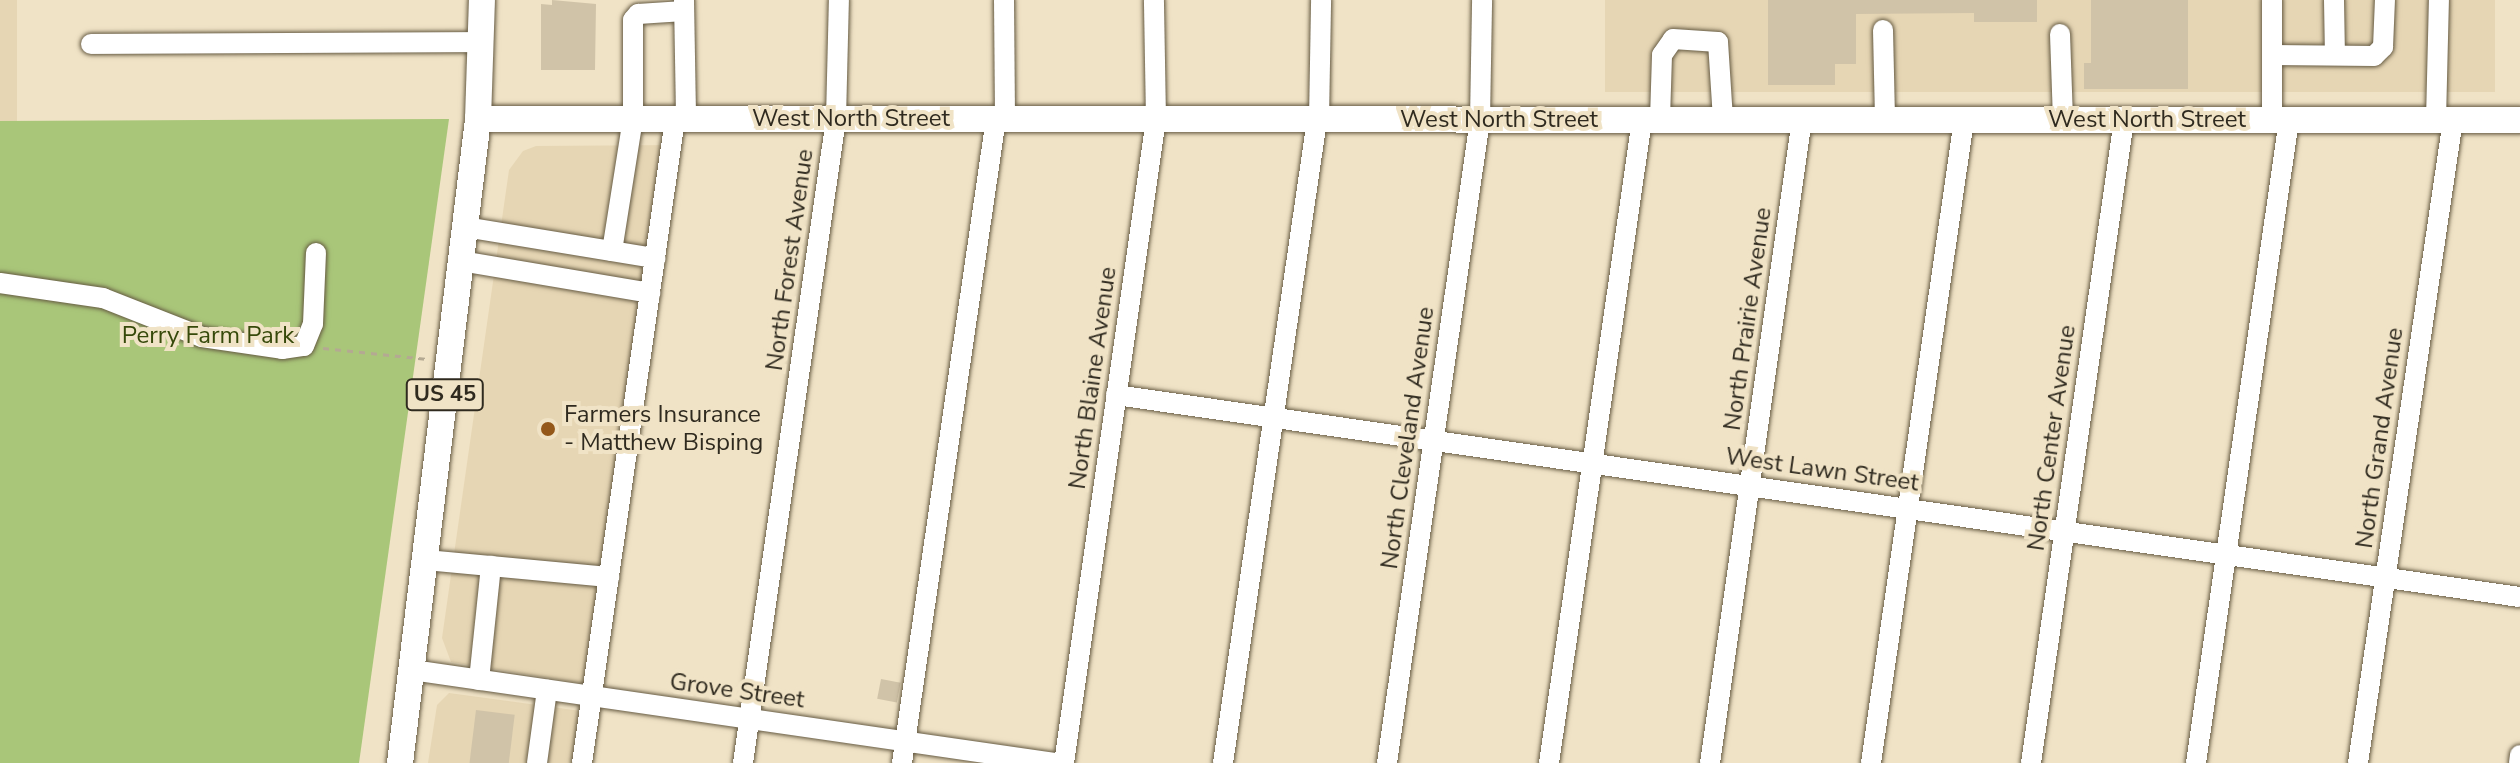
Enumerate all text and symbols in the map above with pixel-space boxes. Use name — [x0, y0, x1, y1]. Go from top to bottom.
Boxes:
street label: West North Street — [752, 105, 950, 133]
street label: West North Street — [1400, 106, 1598, 134]
street label: West North Street — [2048, 106, 2246, 134]
street label: North Forest Avenue — [760, 147, 820, 373]
street label: North Prairie Avenue — [1718, 206, 1778, 432]
street label: North Blaine Avenue — [1063, 265, 1123, 491]
street label: North Cleveland Avenue — [1375, 305, 1441, 571]
park label: Perry Farm Park — [122, 322, 294, 350]
street label: North Center Avenue — [2022, 323, 2082, 553]
street label: North Grand Avenue — [2350, 326, 2410, 550]
road number: US 45 — [405, 377, 485, 413]
place label: Farmers Insurance - Matthew Bisping — [564, 401, 763, 457]
marker: Farmers Insurance - Matthew Bisping — [539, 420, 557, 438]
street label: West Lawn Street — [1724, 442, 1920, 498]
street label: Grove Street — [668, 667, 806, 715]

